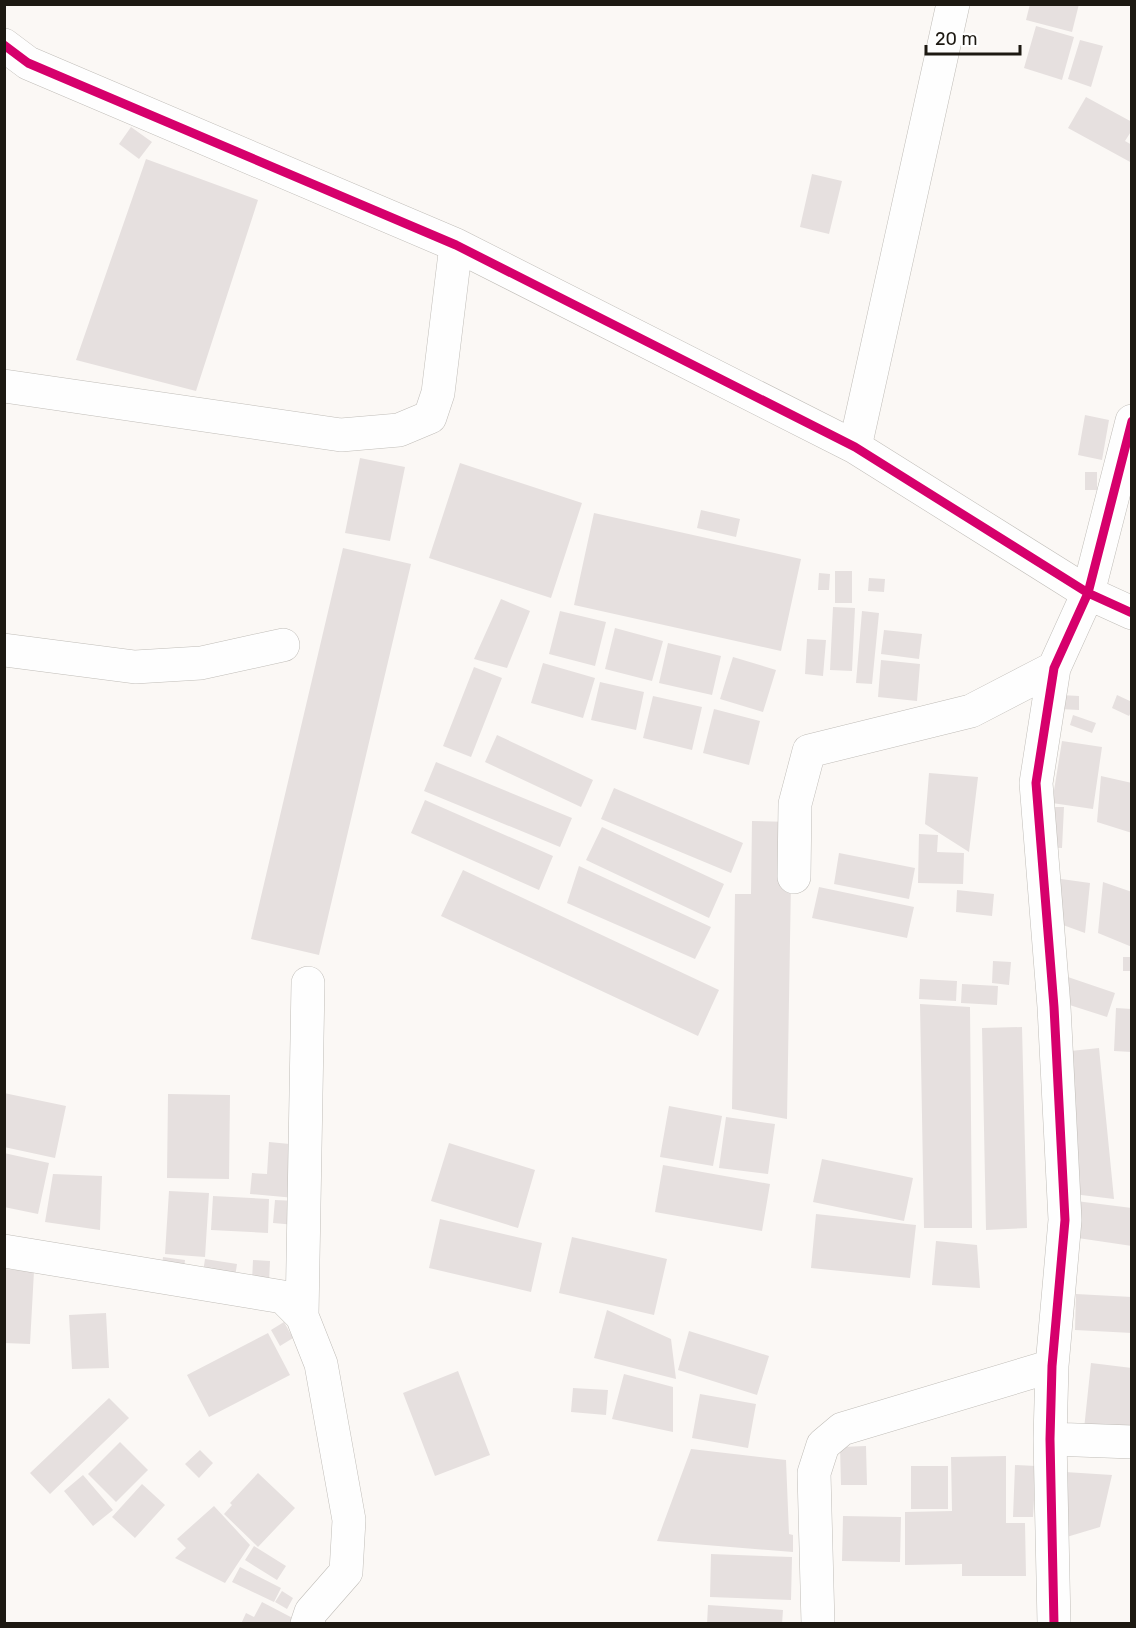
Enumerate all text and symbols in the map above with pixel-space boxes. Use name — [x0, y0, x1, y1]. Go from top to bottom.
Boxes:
scale bar — [926, 18, 1020, 56]
text: 20 m — [935, 28, 977, 50]

